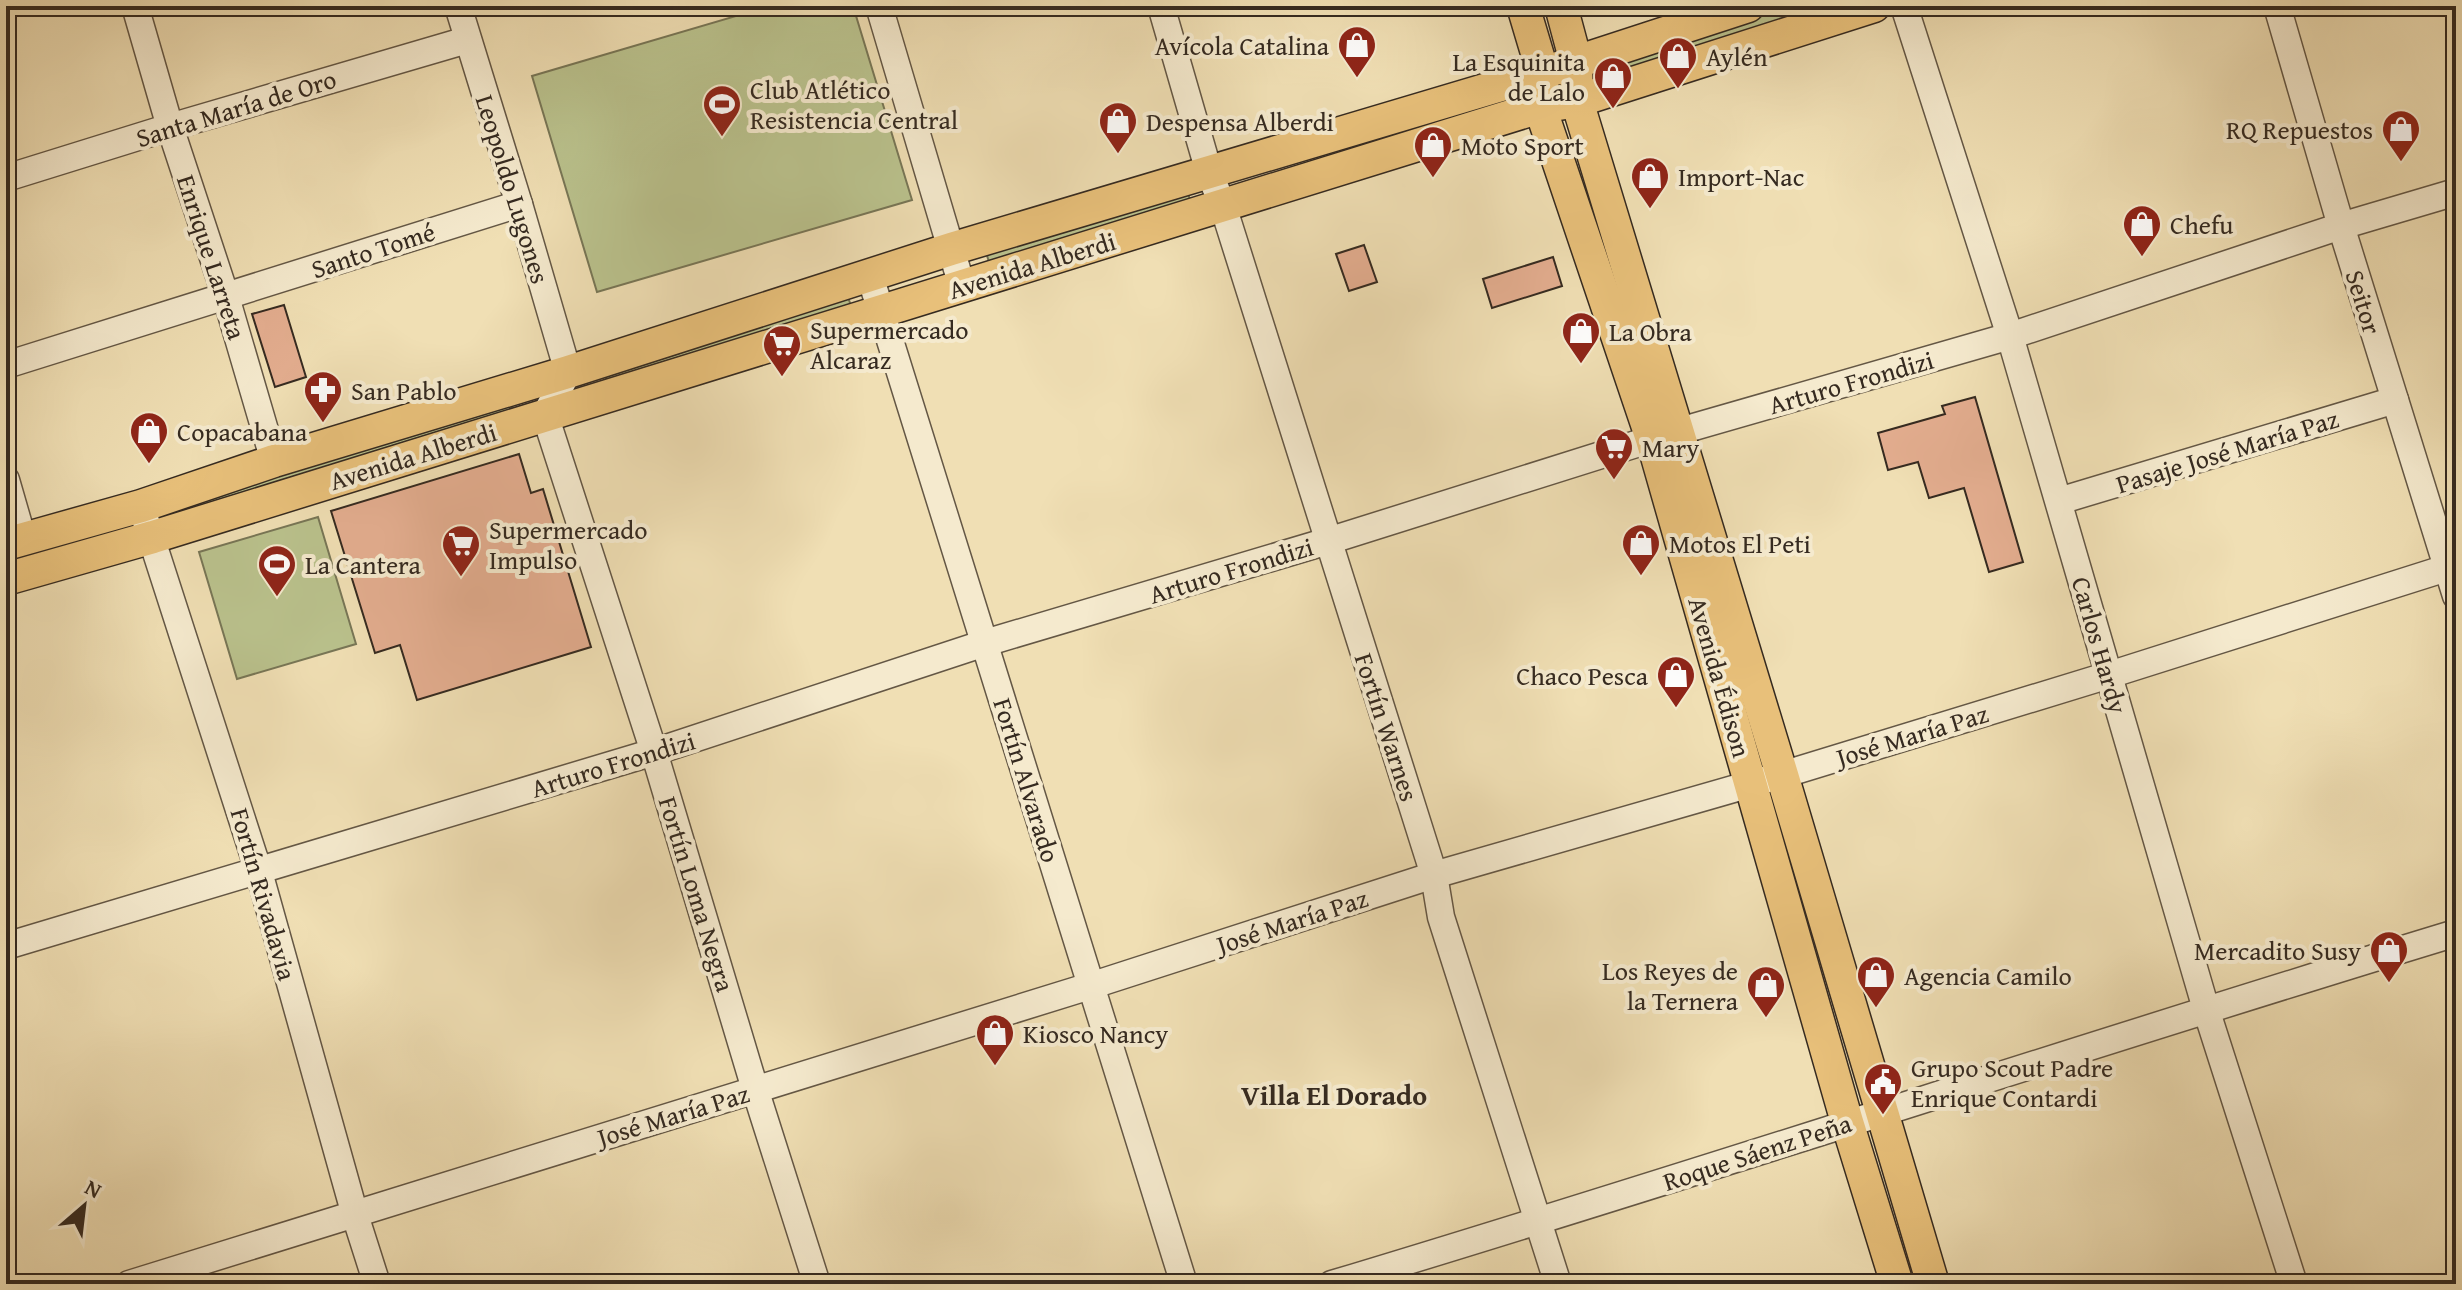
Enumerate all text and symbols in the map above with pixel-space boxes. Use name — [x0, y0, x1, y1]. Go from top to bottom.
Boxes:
shop icon: Avícola Catalina — [1336, 24, 1378, 79]
place label: Avícola Catalina — [1155, 26, 1330, 65]
shop icon: Aylén — [1657, 35, 1699, 90]
place label: Aylén — [1706, 37, 1768, 76]
place label: La Esquinita de Lalo — [1452, 42, 1586, 111]
shop icon: La Esquinita de Lalo — [1592, 55, 1634, 110]
street label: Santa María de Oro — [131, 59, 341, 157]
place label: Club Atlético Resistencia Central — [750, 70, 958, 139]
sports icon: Club Atlético Resistencia Central — [701, 83, 743, 138]
street label: Leopoldo Lugones — [466, 90, 560, 288]
shop icon: Despensa Alberdi — [1097, 100, 1139, 155]
place label: Despensa Alberdi — [1146, 102, 1334, 141]
shop icon: RQ Repuestos — [2380, 108, 2422, 163]
place label: RQ Repuestos — [2226, 110, 2373, 149]
shop icon: Moto Sport — [1412, 124, 1454, 179]
place label: Moto Sport — [1461, 126, 1584, 165]
shop icon: Import-Nac — [1629, 155, 1671, 210]
place label: Import-Nac — [1678, 157, 1804, 196]
street label: Enrique Larreta — [167, 170, 257, 345]
shop icon: Chefu — [2121, 203, 2163, 258]
place label: Chefu — [2170, 205, 2233, 244]
street label: Santo Tomé — [306, 212, 440, 288]
street label: Avenida Alberdi — [943, 221, 1121, 309]
street label: Seitor — [2336, 265, 2392, 339]
place label: Supermercado Alcaraz — [810, 310, 968, 379]
shop icon: La Obra — [1560, 310, 1602, 365]
place label: La Obra — [1609, 312, 1692, 351]
supermarket icon: Supermercado Alcaraz — [761, 323, 803, 378]
street label: Arturo Frondizi — [1764, 340, 1938, 424]
pharmacy icon: San Pablo — [302, 369, 344, 424]
place label: San Pablo — [351, 371, 457, 410]
street label: Pasaje José María Paz — [2111, 399, 2343, 503]
shop icon: Copacabana — [128, 410, 170, 465]
place label: Copacabana — [177, 412, 308, 451]
street label: Avenida Alberdi — [324, 412, 502, 500]
supermarket icon: Mary — [1593, 426, 1635, 481]
place label: Mary — [1642, 428, 1699, 467]
place label: Supermercado Impulso — [489, 510, 647, 579]
shop icon: Motos El Peti — [1620, 522, 1662, 577]
supermarket icon: Supermercado Impulso — [440, 523, 482, 578]
place label: Motos El Peti — [1669, 524, 1811, 563]
street label: Arturo Frondizi — [1144, 527, 1318, 613]
sports icon: La Cantera — [256, 543, 298, 598]
place label: La Cantera — [305, 545, 422, 584]
street label: Carlos Hardy — [2062, 572, 2138, 718]
street label: Avenida Édison — [1678, 592, 1762, 762]
street label: Fortín Warnes — [1345, 648, 1429, 806]
shop icon: Chaco Pesca — [1655, 654, 1697, 709]
place label: Chaco Pesca — [1516, 656, 1649, 695]
street label: Fortín Alvarado — [983, 693, 1071, 867]
street label: José María Paz — [1828, 693, 1993, 777]
street label: Arturo Frondizi — [526, 721, 700, 807]
street label: Fortín Loma Negra — [649, 791, 745, 997]
street label: Fortín Rivadavia — [221, 803, 307, 985]
street label: José María Paz — [1208, 878, 1373, 965]
shop icon: Mercadito Susy — [2368, 929, 2410, 984]
place label: Mercadito Susy — [2194, 931, 2361, 970]
place label: Los Reyes de la Ternera — [1602, 951, 1739, 1020]
shop icon: Agencia Camilo — [1855, 954, 1897, 1009]
place label: Agencia Camilo — [1904, 956, 2072, 995]
shop icon: Los Reyes de la Ternera — [1745, 964, 1787, 1019]
shop icon: Kiosco Nancy — [974, 1012, 1016, 1067]
place label: Kiosco Nancy — [1023, 1014, 1168, 1053]
place label: Grupo Scout Padre Enrique Contardi — [1911, 1048, 2113, 1117]
public building icon: Grupo Scout Padre Enrique Contardi — [1862, 1061, 1904, 1116]
street label: José María Paz — [589, 1073, 754, 1157]
district label: Villa El Dorado — [1241, 1074, 1427, 1115]
street label: Roque Sáenz Peña — [1658, 1103, 1857, 1201]
north arrow — [44, 1166, 124, 1246]
text: N — [79, 1171, 108, 1206]

